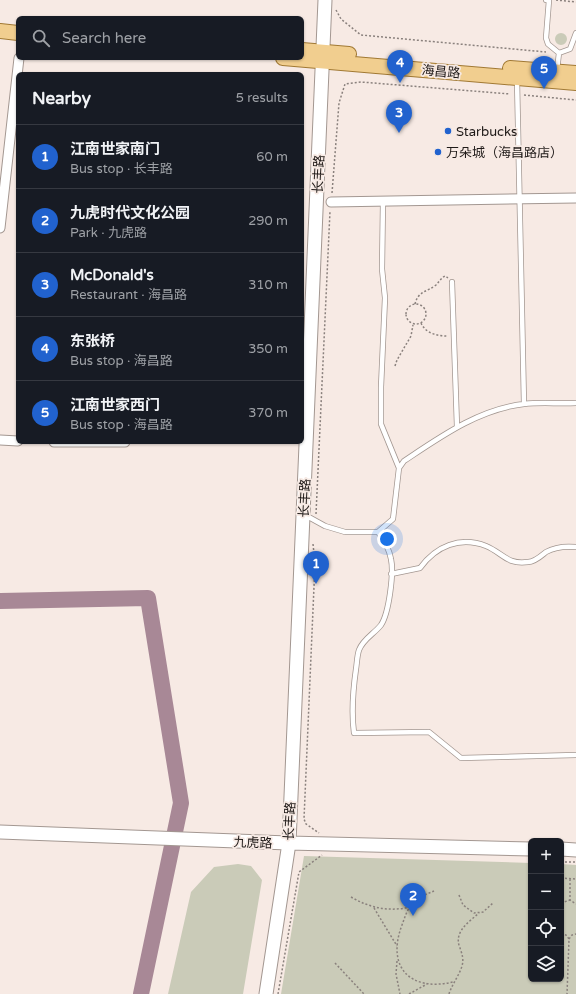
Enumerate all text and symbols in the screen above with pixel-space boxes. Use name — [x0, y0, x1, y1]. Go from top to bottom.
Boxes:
search box — [16, 16, 304, 60]
icon: search — [30, 27, 52, 49]
text: Search here — [62, 29, 146, 47]
pin: 4 — [387, 50, 413, 83]
pin: 5 — [531, 56, 557, 89]
street label: 海昌路 — [421, 62, 461, 82]
text: Nearby — [32, 88, 91, 109]
text: 5 results — [236, 90, 288, 106]
pin: 3 — [386, 100, 412, 133]
place label: Starbucks — [456, 124, 517, 140]
marker: Starbucks — [443, 126, 453, 136]
text: 江南世家南门 — [70, 140, 160, 158]
place label: 万朵城（海昌路店） — [446, 145, 563, 161]
marker: 万朵城（海昌路店） — [433, 147, 443, 157]
text: 1 — [41, 149, 49, 165]
text: 60 m — [256, 149, 288, 165]
street label: 长丰路 — [310, 154, 328, 194]
text: Bus stop · 长丰路 — [70, 161, 173, 177]
text: 九虎时代文化公园 — [70, 204, 190, 222]
text: 2 — [41, 213, 49, 229]
text: 290 m — [248, 213, 288, 229]
text: Park · 九虎路 — [70, 225, 147, 241]
text: McDonald's — [70, 266, 154, 284]
text: 3 — [41, 277, 49, 293]
text: 310 m — [248, 277, 288, 293]
text: Restaurant · 海昌路 — [70, 287, 187, 303]
text: 东张桥 — [70, 332, 115, 350]
text: 4 — [41, 341, 49, 357]
text: 350 m — [248, 341, 288, 357]
text: Bus stop · 海昌路 — [70, 353, 173, 369]
text: 江南世家西门 — [70, 396, 160, 414]
text: 5 — [41, 405, 49, 421]
text: 370 m — [248, 405, 288, 421]
text: Bus stop · 海昌路 — [70, 417, 173, 433]
street label: 长丰路 — [296, 478, 314, 518]
your location — [377, 529, 397, 549]
pin: 1 — [303, 551, 329, 584]
street label: 长丰路 — [281, 801, 299, 841]
street label: 九虎路 — [233, 834, 273, 852]
map controls — [528, 838, 564, 982]
button: + — [528, 838, 564, 874]
button: − — [528, 874, 564, 910]
pin: 2 — [400, 883, 426, 916]
button: locate — [528, 910, 564, 946]
button: layers — [528, 946, 564, 982]

